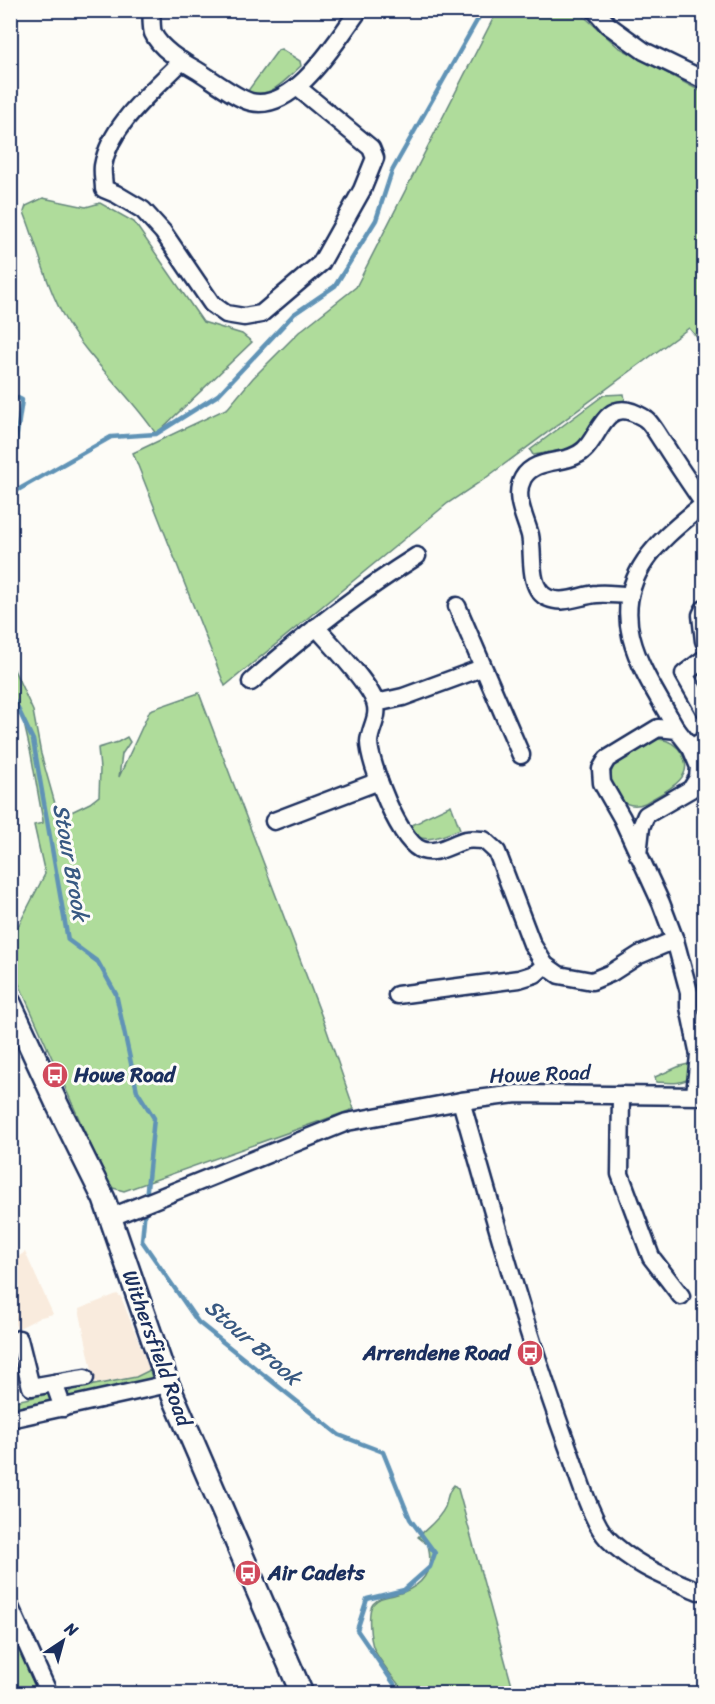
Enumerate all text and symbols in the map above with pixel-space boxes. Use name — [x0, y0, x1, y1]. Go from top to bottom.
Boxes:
water label: Stour Brook — [42, 801, 101, 927]
street label: Howe Road — [489, 1053, 593, 1095]
place label: Howe Road — [73, 1056, 177, 1094]
bus stop icon: Howe Road — [40, 1060, 70, 1090]
street label: Withersfield Road — [111, 1264, 204, 1434]
water label: Stour Brook — [196, 1289, 313, 1398]
place label: Arrendene Road — [362, 1334, 512, 1372]
bus stop icon: Arrendene Road — [515, 1338, 545, 1368]
place label: Air Cadets — [267, 1554, 366, 1592]
bus stop icon: Air Cadets — [233, 1558, 263, 1588]
north arrow — [33, 1611, 93, 1671]
text: N — [58, 1614, 85, 1645]

